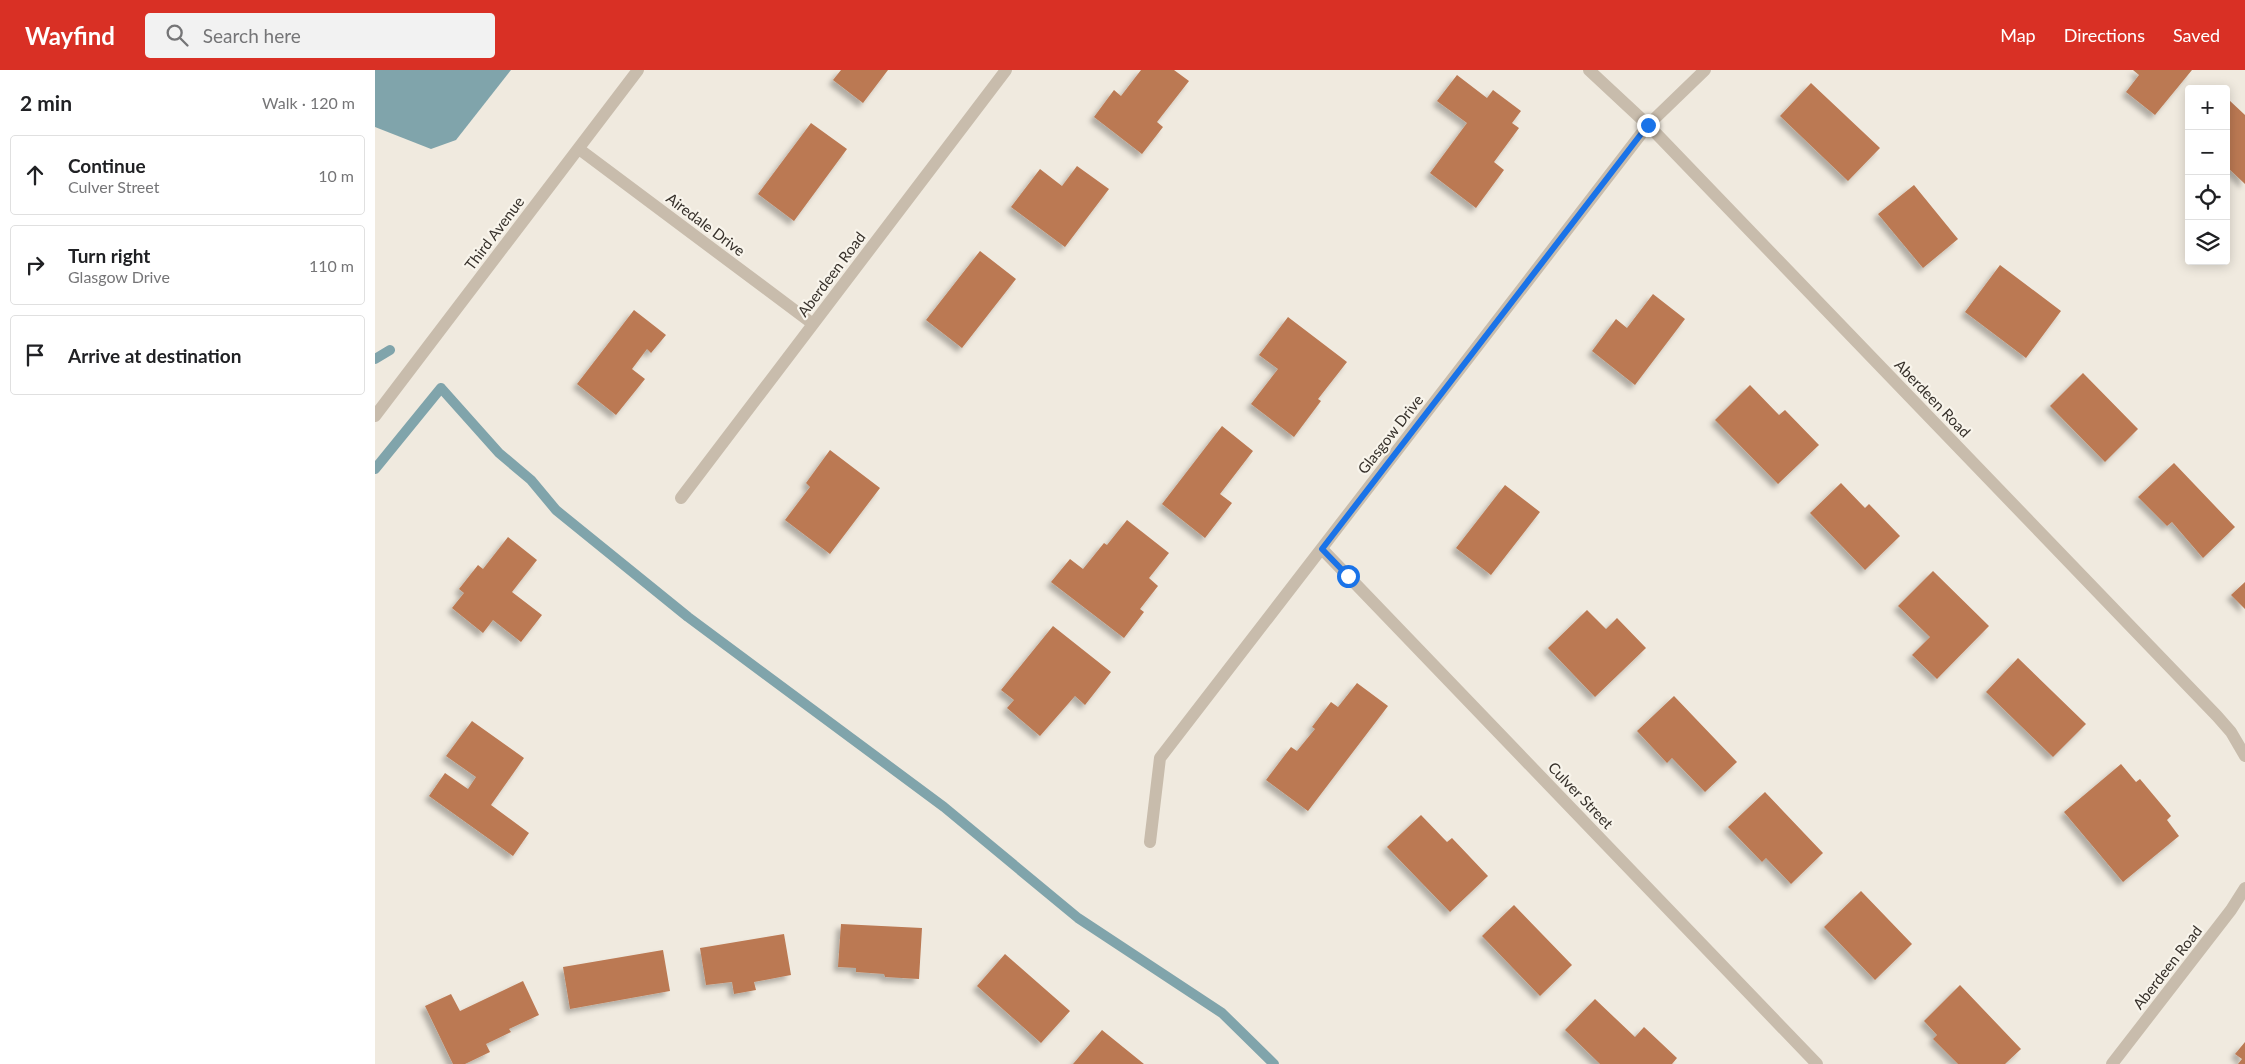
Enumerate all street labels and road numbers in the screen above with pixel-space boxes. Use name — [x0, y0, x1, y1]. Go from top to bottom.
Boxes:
street label: Airedale Drive — [663, 189, 749, 259]
street label: Third Avenue — [461, 193, 527, 273]
street label: Aberdeen Road — [793, 228, 869, 320]
street label: Aberdeen Road — [1891, 355, 1975, 441]
street label: Glasgow Drive — [1354, 391, 1427, 477]
street label: Culver Street — [1545, 758, 1618, 833]
street label: Aberdeen Road — [2129, 922, 2205, 1012]

